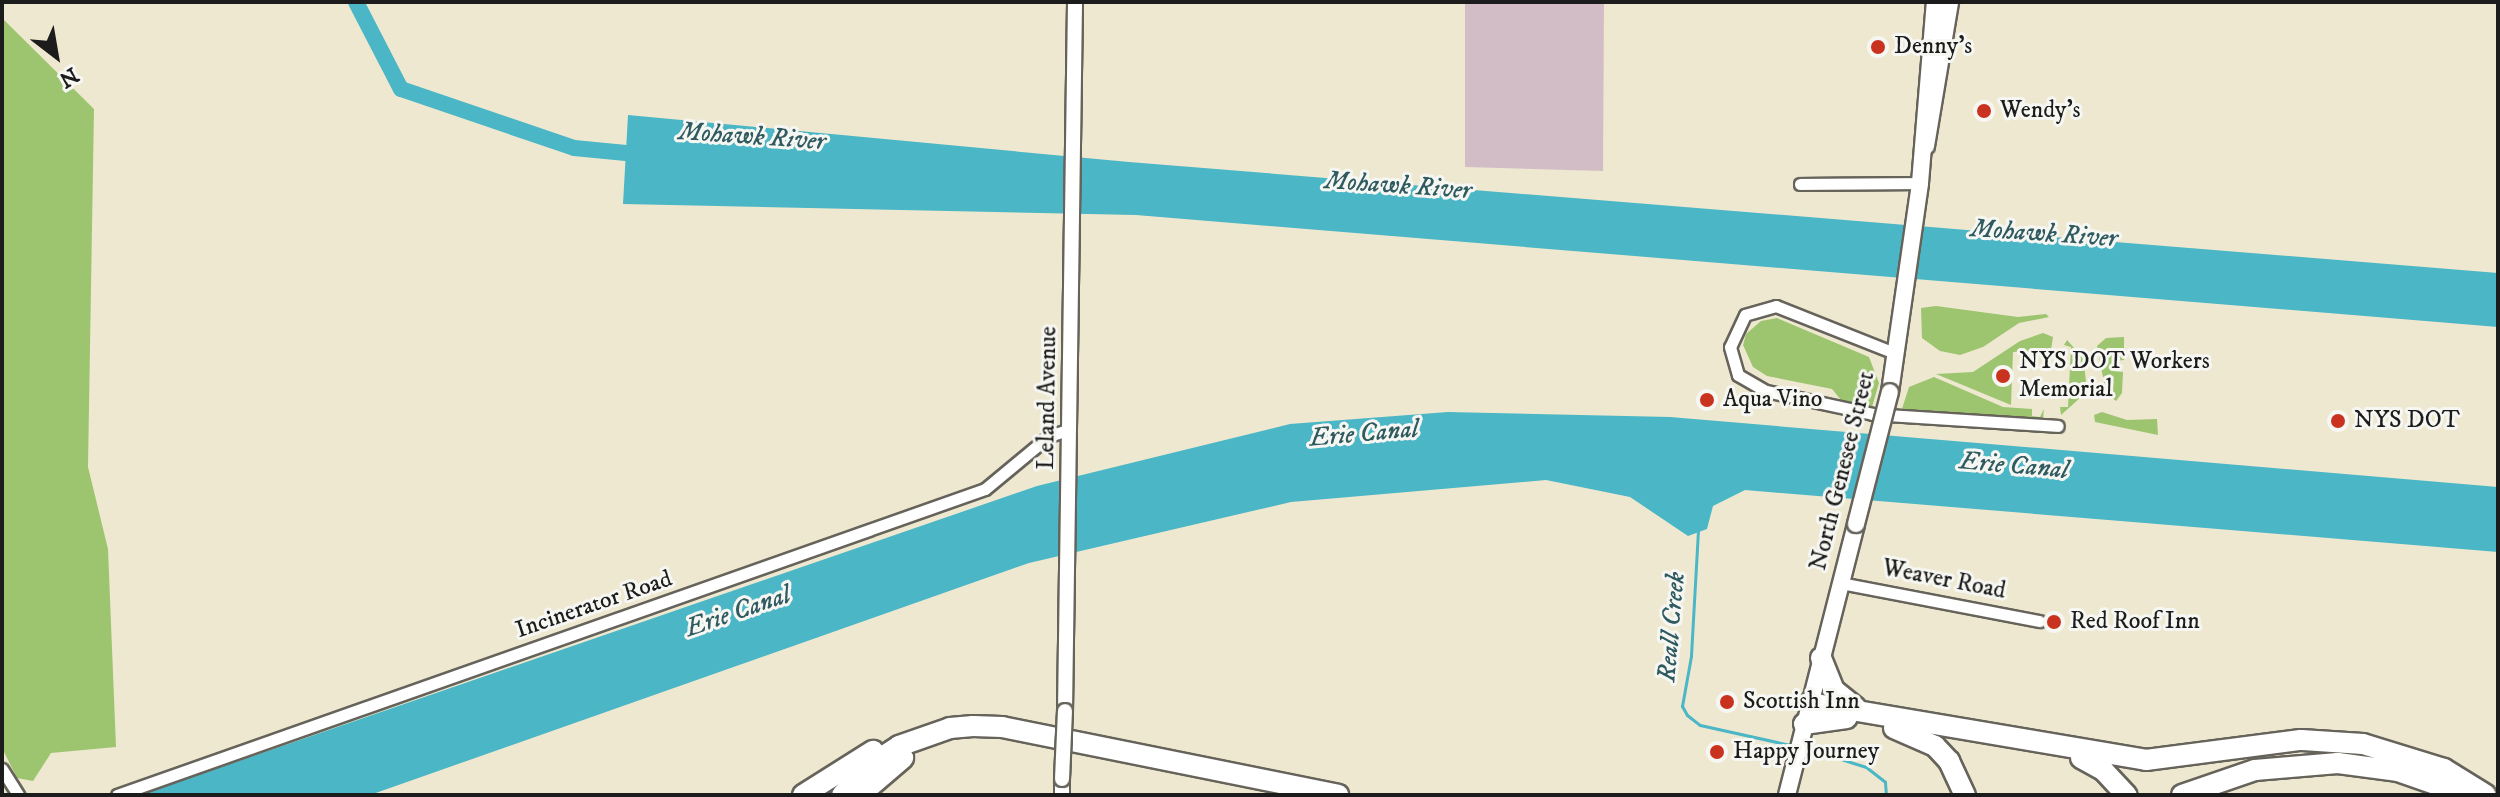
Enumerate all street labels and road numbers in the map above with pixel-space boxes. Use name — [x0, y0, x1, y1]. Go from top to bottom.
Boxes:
street label: Leland Avenue — [1032, 326, 1064, 470]
street label: North Genesee Street — [1804, 369, 1882, 573]
street label: Weaver Road — [1880, 554, 2008, 606]
street label: Incinerator Road — [512, 565, 676, 645]

